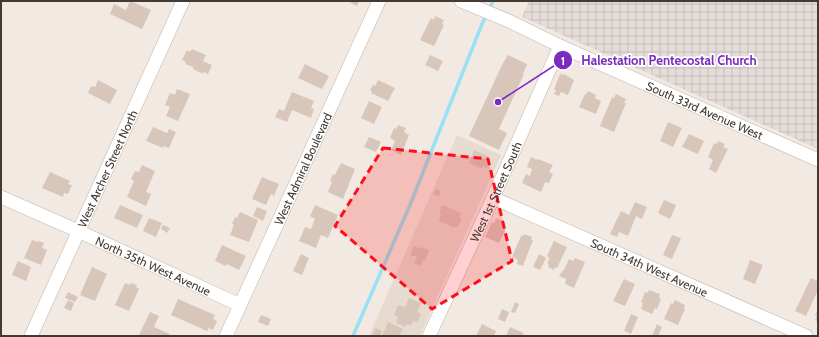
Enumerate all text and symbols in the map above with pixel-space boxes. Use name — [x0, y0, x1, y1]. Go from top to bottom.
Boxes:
callout: Halestation Pentecostal Church — [553, 48, 765, 73]
text: Halestation Pentecostal Church — [581, 52, 757, 68]
text: 1 — [561, 53, 565, 68]
street label: South 33rd Avenue West — [644, 78, 765, 142]
street label: West Archer Street North — [74, 107, 140, 229]
street label: West Admiral Boulevard — [270, 110, 335, 227]
street label: West 1st Street South — [466, 139, 525, 244]
street label: North 35th West Avenue — [93, 233, 213, 298]
street label: South 34th West Avenue — [588, 235, 710, 299]

